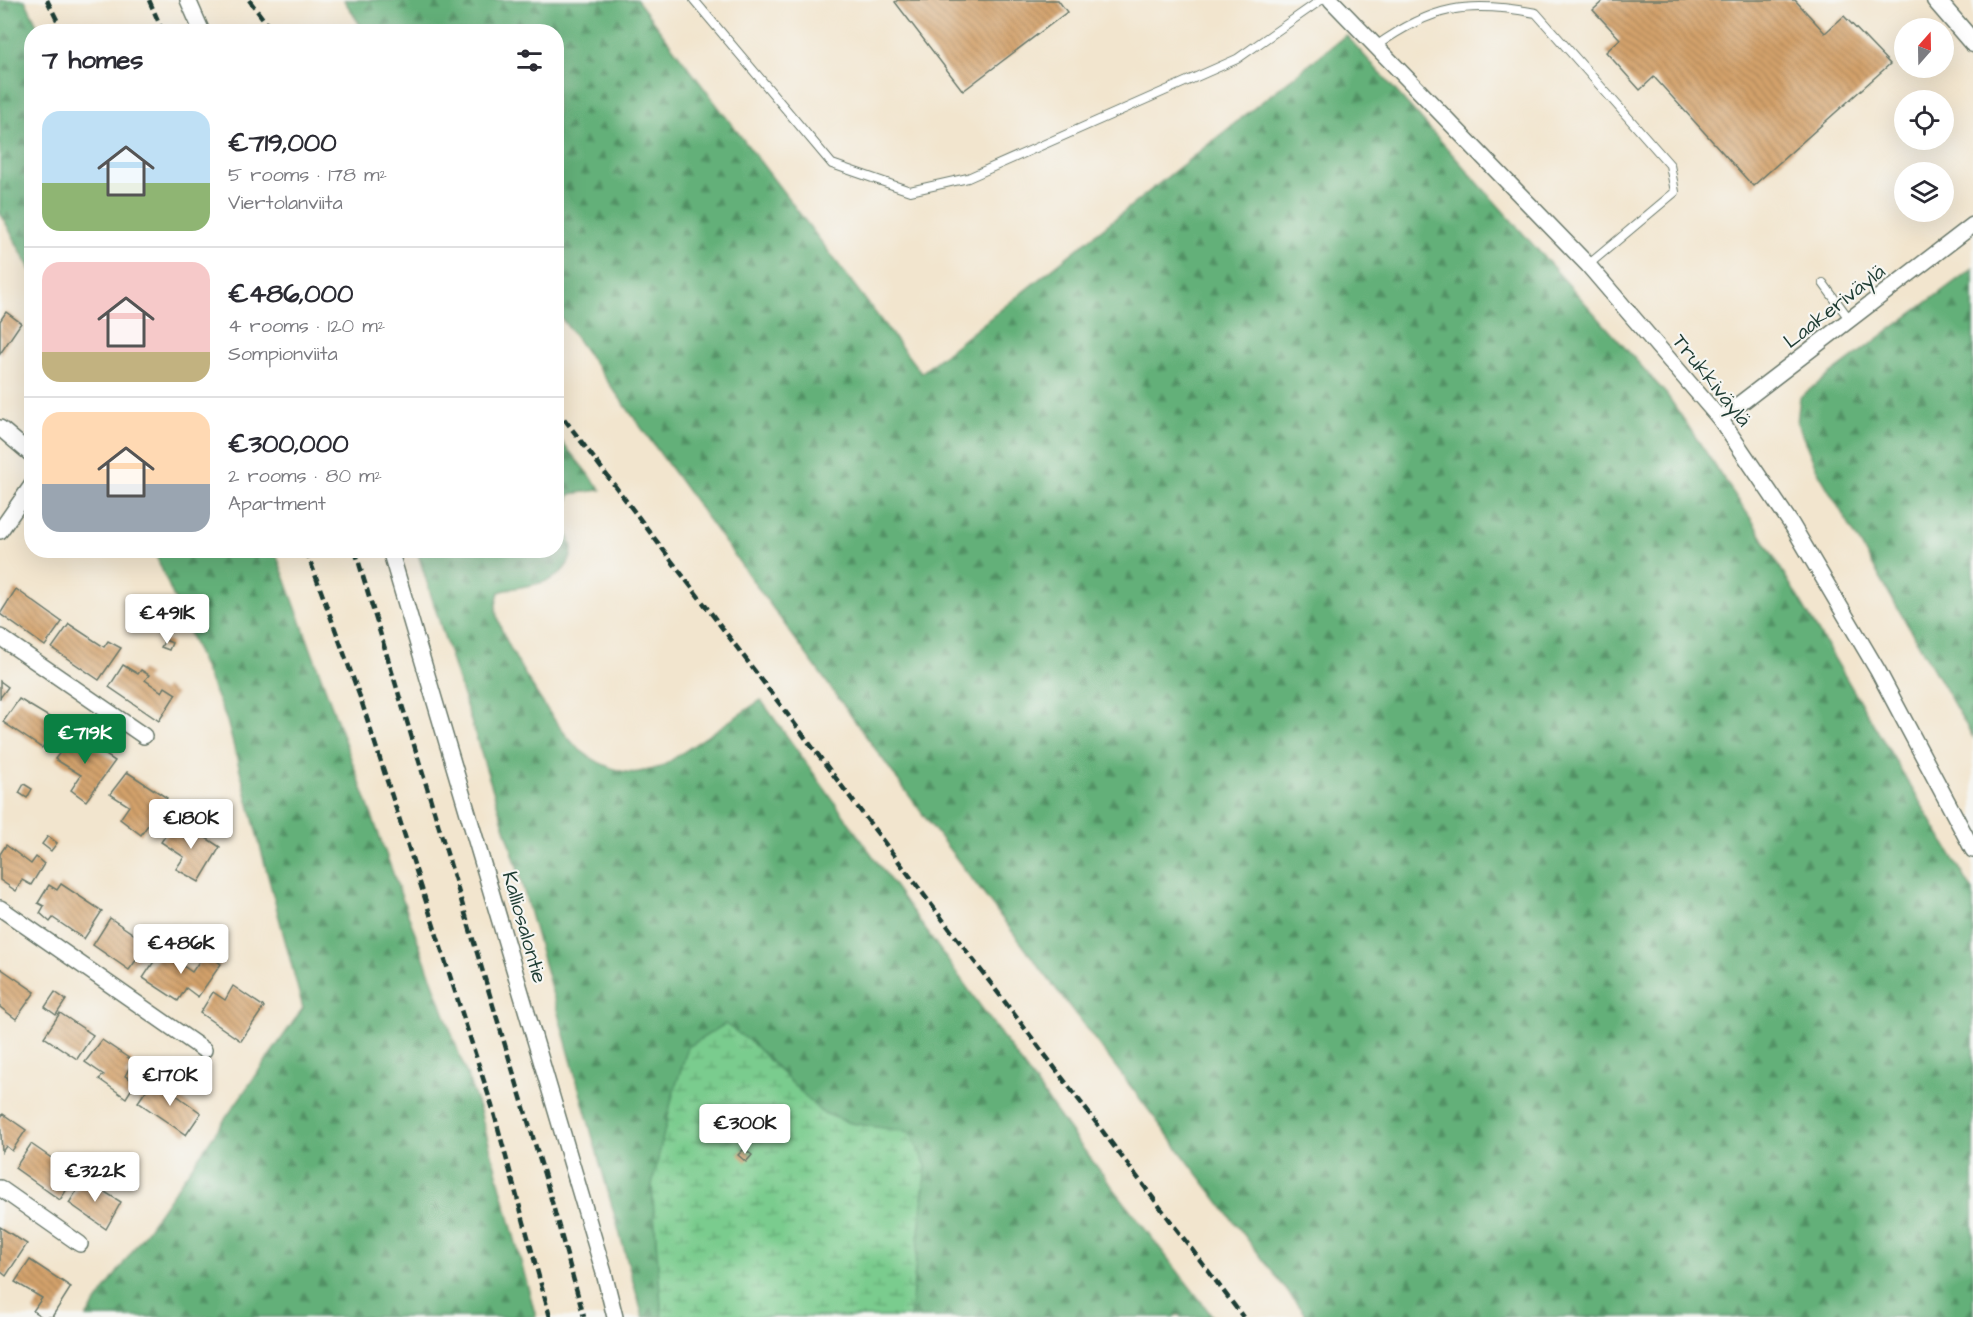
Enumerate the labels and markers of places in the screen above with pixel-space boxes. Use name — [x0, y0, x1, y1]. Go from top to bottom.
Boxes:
pin: €491K — [125, 594, 209, 645]
pin: €719K — [43, 714, 127, 765]
pin: €180K — [149, 799, 233, 850]
pin: €486K — [139, 924, 223, 975]
pin: €170K — [128, 1056, 212, 1107]
pin: €300K — [703, 1104, 787, 1155]
pin: €322K — [53, 1152, 137, 1203]

